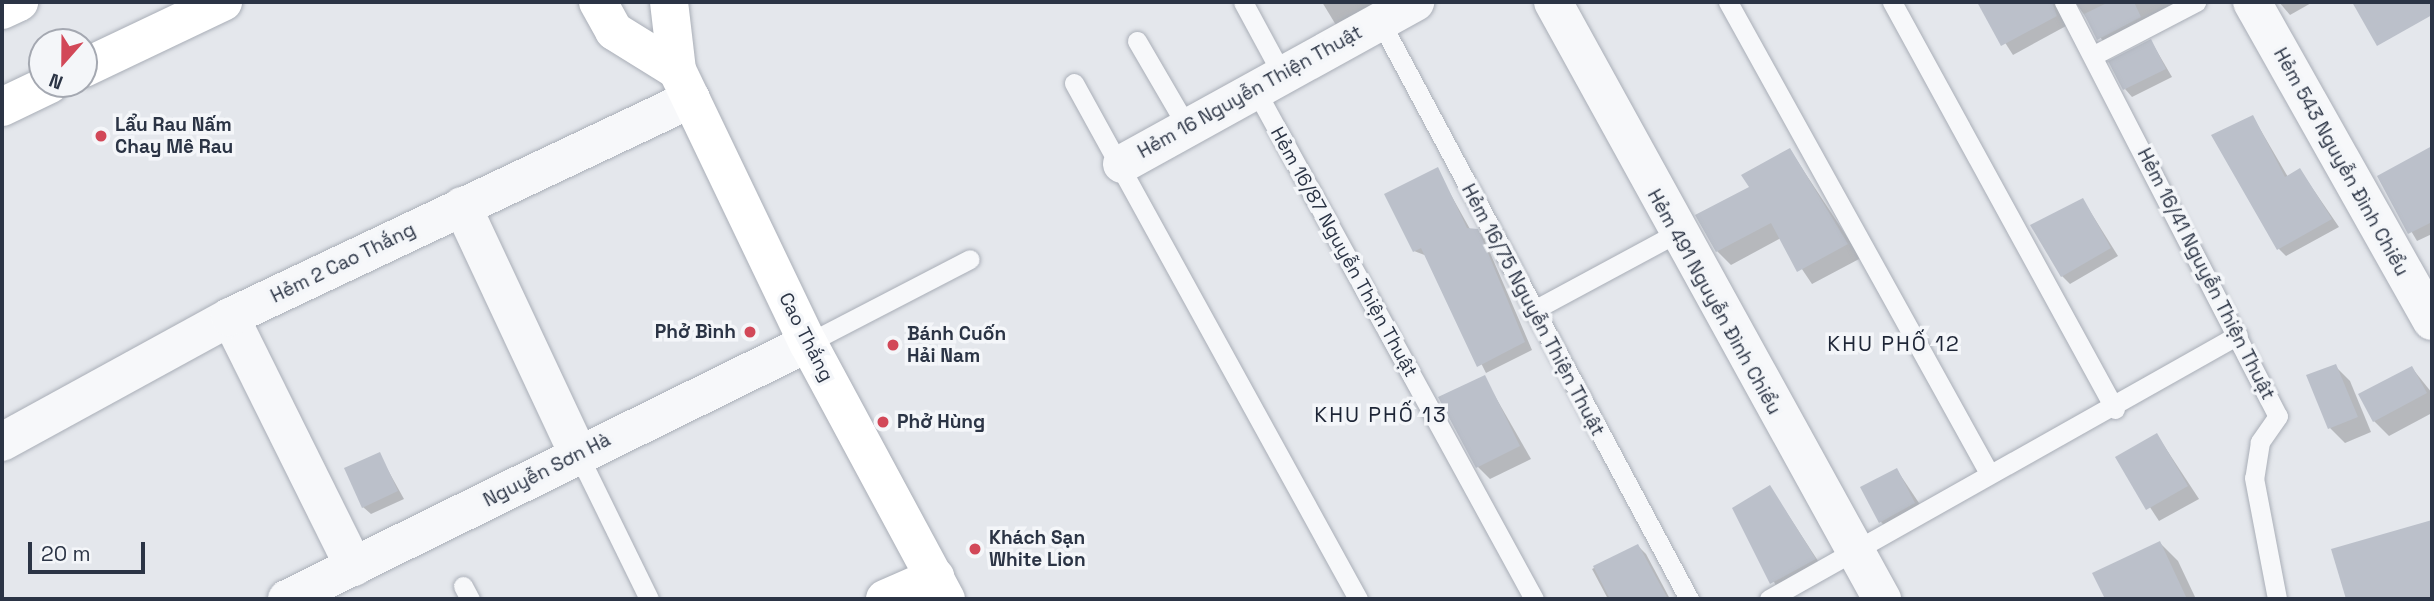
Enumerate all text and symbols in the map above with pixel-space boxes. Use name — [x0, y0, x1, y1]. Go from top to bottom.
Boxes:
street label: Hẻm 16 Nguyễn Thiện Thuật — [1133, 20, 1367, 164]
north arrow — [28, 28, 98, 98]
street label: Hẻm 543 Nguyễn Ðình Chiểu — [2269, 44, 2413, 280]
text: N — [46, 67, 66, 95]
place label: Lẩu Rau Nấm Chay Mê Rau — [115, 114, 233, 158]
street label: Hẻm 16/87 Nguyễn Thiện Thuật — [1265, 123, 1423, 381]
marker: Lẩu Rau Nấm Chay Mê Rau — [93, 128, 109, 144]
street label: Hẻm 16/41 Nguyễn Thiện Thuật — [2132, 144, 2280, 404]
street label: Hẻm 16/75 Nguyễn Thiện Thuật — [1457, 180, 1609, 440]
street label: Hẻm 491 Nguyễn Ðình Chiểu — [1642, 185, 1786, 419]
street label: Hẻm 2 Cao Thắng — [267, 218, 419, 308]
street label: Cao Thắng — [774, 289, 838, 385]
place label: Phở Bình — [655, 321, 736, 343]
place label: Bánh Cuốn Hải Nam — [907, 323, 1006, 367]
marker: Phở Bình — [742, 324, 758, 340]
district label: KHU PHỐ 12 — [1829, 331, 1959, 357]
marker: Bánh Cuốn Hải Nam — [885, 337, 901, 353]
district label: KHU PHỐ 13 — [1316, 402, 1446, 428]
place label: Phở Hùng — [897, 411, 985, 433]
marker: Phở Hùng — [875, 414, 891, 430]
street label: Nguyễn Sơn Hà — [480, 428, 614, 512]
place label: Khách Sạn White Lion — [989, 527, 1086, 571]
scale bar — [32, 528, 149, 572]
text: 20 m — [41, 540, 91, 567]
marker: Khách Sạn White Lion — [967, 541, 983, 557]

